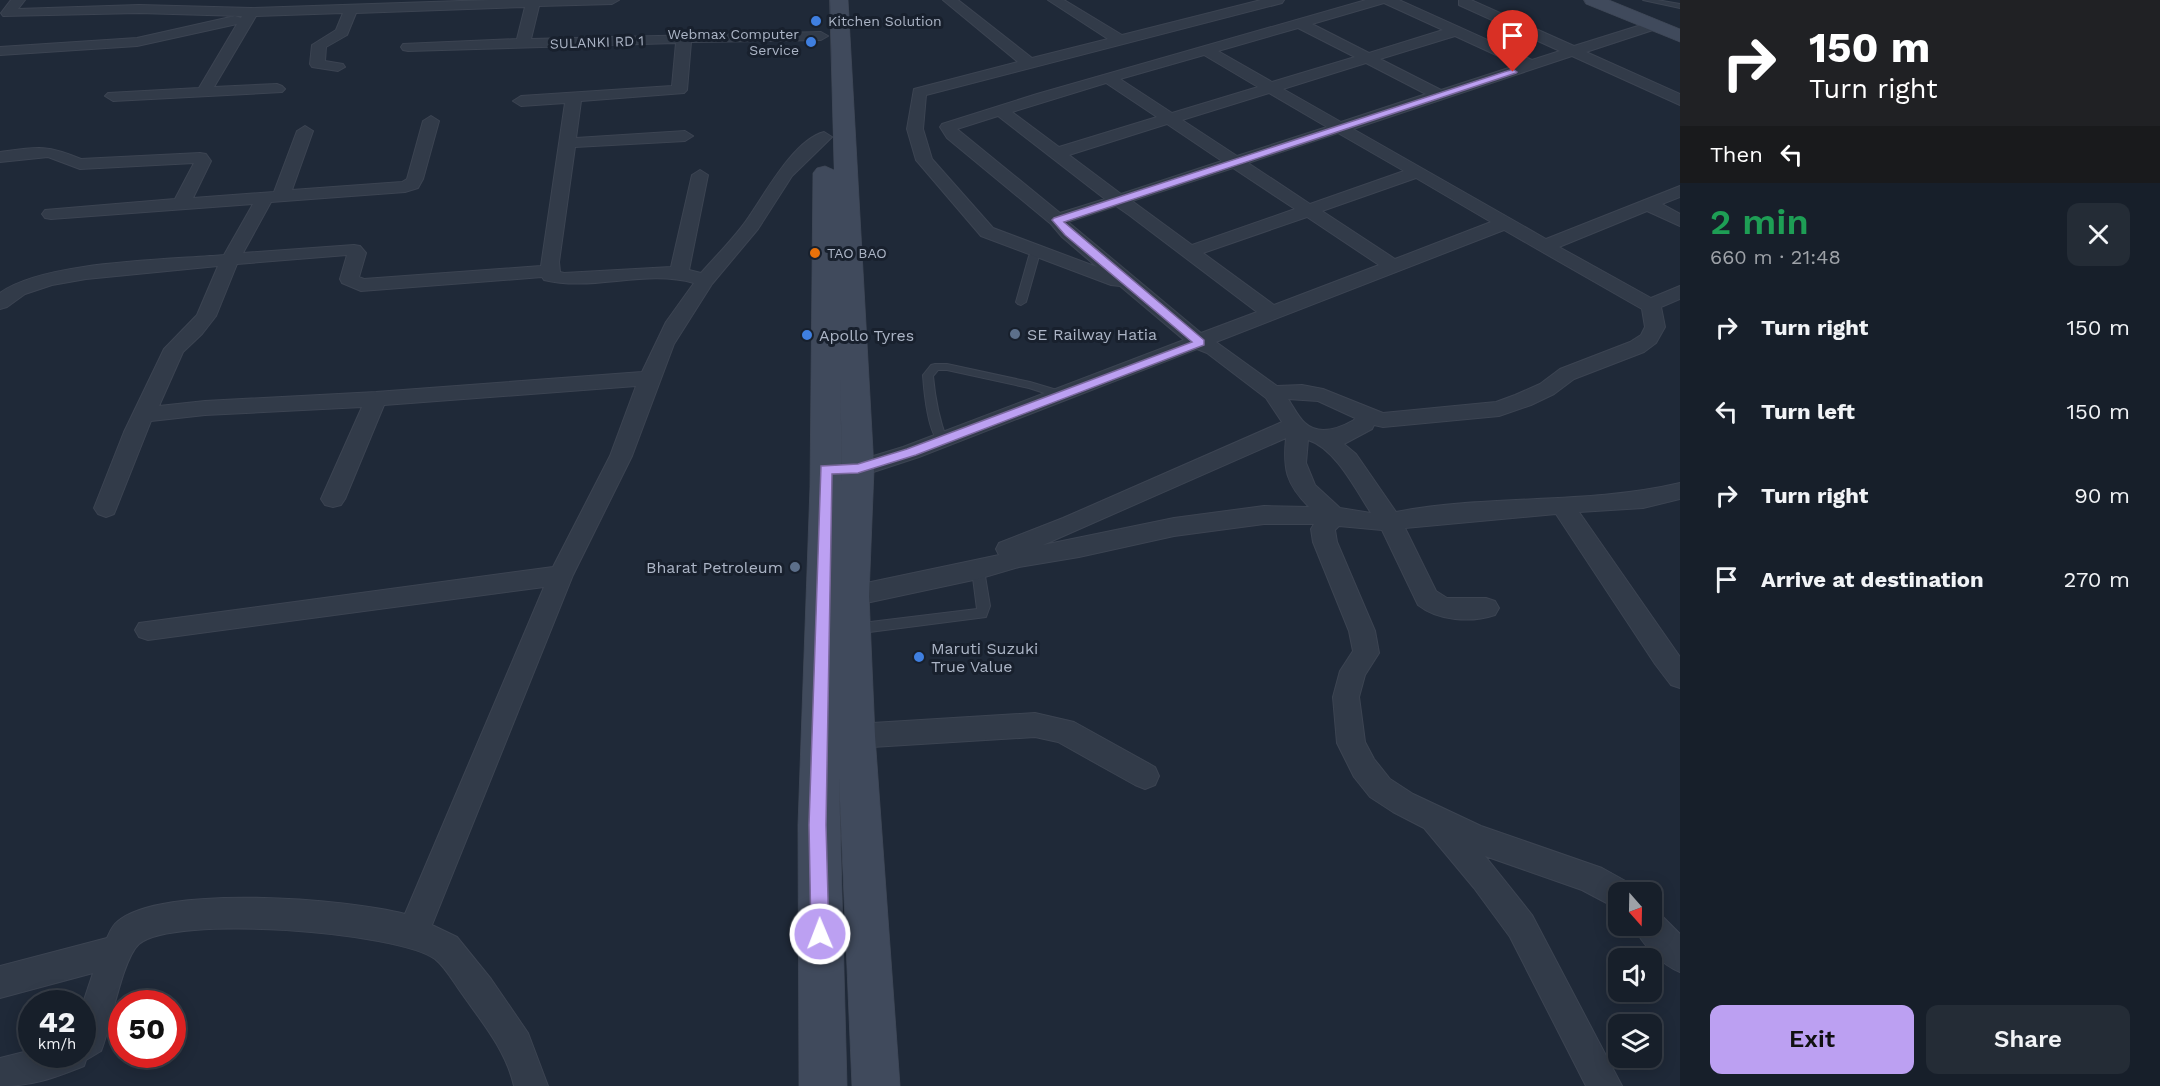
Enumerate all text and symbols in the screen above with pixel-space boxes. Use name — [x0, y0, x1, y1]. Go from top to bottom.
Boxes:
pin — [1487, 10, 1538, 72]
place label: Kitchen Solution — [828, 13, 942, 29]
marker: Kitchen Solution — [809, 14, 823, 28]
icon: arrive — [1496, 19, 1529, 52]
text: 150 m — [1809, 23, 1930, 72]
icon: right — [1710, 24, 1788, 102]
place label: Webmax Computer Service — [668, 26, 799, 58]
street label: SULANKI RD 1 — [550, 32, 644, 52]
marker: Webmax Computer Service — [804, 35, 818, 49]
text: Turn right — [1809, 73, 1938, 105]
icon: left — [1775, 138, 1808, 171]
text: Then — [1710, 142, 1763, 167]
text: 2 min — [1710, 201, 1809, 243]
button: close — [2067, 203, 2130, 266]
place label: TAO BAO — [827, 245, 887, 261]
text: 660 m · 21:48 — [1710, 245, 1841, 269]
marker: TAO BAO — [808, 246, 822, 260]
icon: right — [1710, 311, 1743, 344]
text: Turn right — [1761, 315, 1868, 340]
text: 150 m — [2066, 315, 2130, 340]
place label: SE Railway Hatia — [1027, 325, 1157, 344]
place label: Apollo Tyres — [819, 326, 914, 345]
marker: SE Railway Hatia — [1008, 327, 1022, 341]
marker: Apollo Tyres — [800, 328, 814, 342]
icon: left — [1710, 395, 1743, 428]
text: Turn left — [1761, 399, 1855, 424]
text: 150 m — [2066, 399, 2130, 424]
icon: right — [1710, 479, 1743, 512]
text: Turn right — [1761, 483, 1868, 508]
text: 90 m — [2074, 483, 2130, 508]
place label: Bharat Petroleum — [646, 558, 783, 577]
marker: Bharat Petroleum — [788, 560, 802, 574]
icon: arrive — [1710, 563, 1743, 596]
text: Arrive at destination — [1761, 567, 1984, 592]
text: 270 m — [2064, 567, 2130, 592]
place label: Maruti Suzuki True Value — [931, 639, 1038, 676]
marker: Maruti Suzuki True Value — [912, 650, 926, 664]
north arrow — [1608, 882, 1662, 936]
map controls — [1608, 882, 1662, 1068]
position arrow — [788, 902, 852, 966]
button: sound — [1608, 948, 1662, 1002]
speed limit sign: 50 — [108, 990, 186, 1068]
text: 42 — [39, 1004, 75, 1039]
button: Exit — [1710, 1005, 1914, 1074]
button: Share — [1926, 1005, 2130, 1074]
button: layers — [1608, 1014, 1662, 1068]
text: km/h — [38, 1035, 76, 1053]

